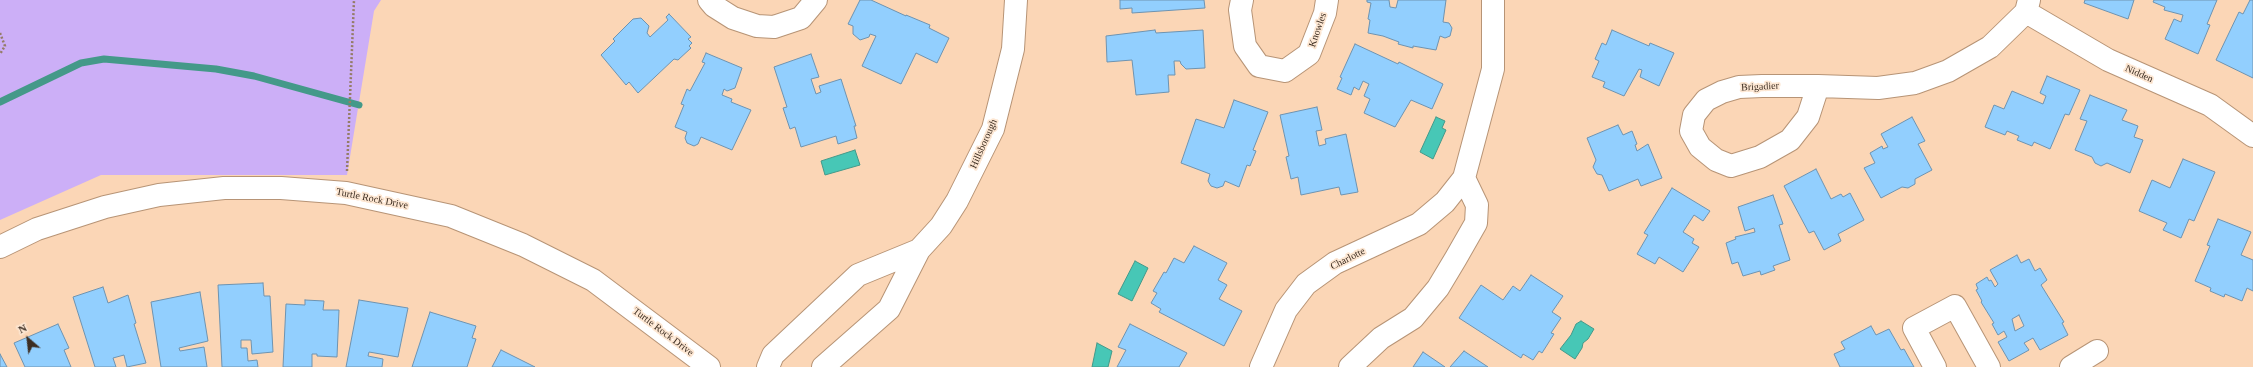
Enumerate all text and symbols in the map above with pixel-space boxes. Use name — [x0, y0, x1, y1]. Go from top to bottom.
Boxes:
street label: Knowles — [1307, 11, 1329, 49]
street label: Nidden — [2123, 63, 2155, 85]
street label: Brigadier — [1741, 80, 1779, 94]
street label: Hillsborough — [968, 117, 1000, 171]
street label: Turtle Rock Drive — [335, 186, 409, 212]
street label: Charlotte — [1329, 245, 1367, 273]
street label: Turtle Rock Drive — [630, 305, 696, 359]
north arrow — [8, 319, 48, 359]
text: N — [16, 321, 29, 336]

